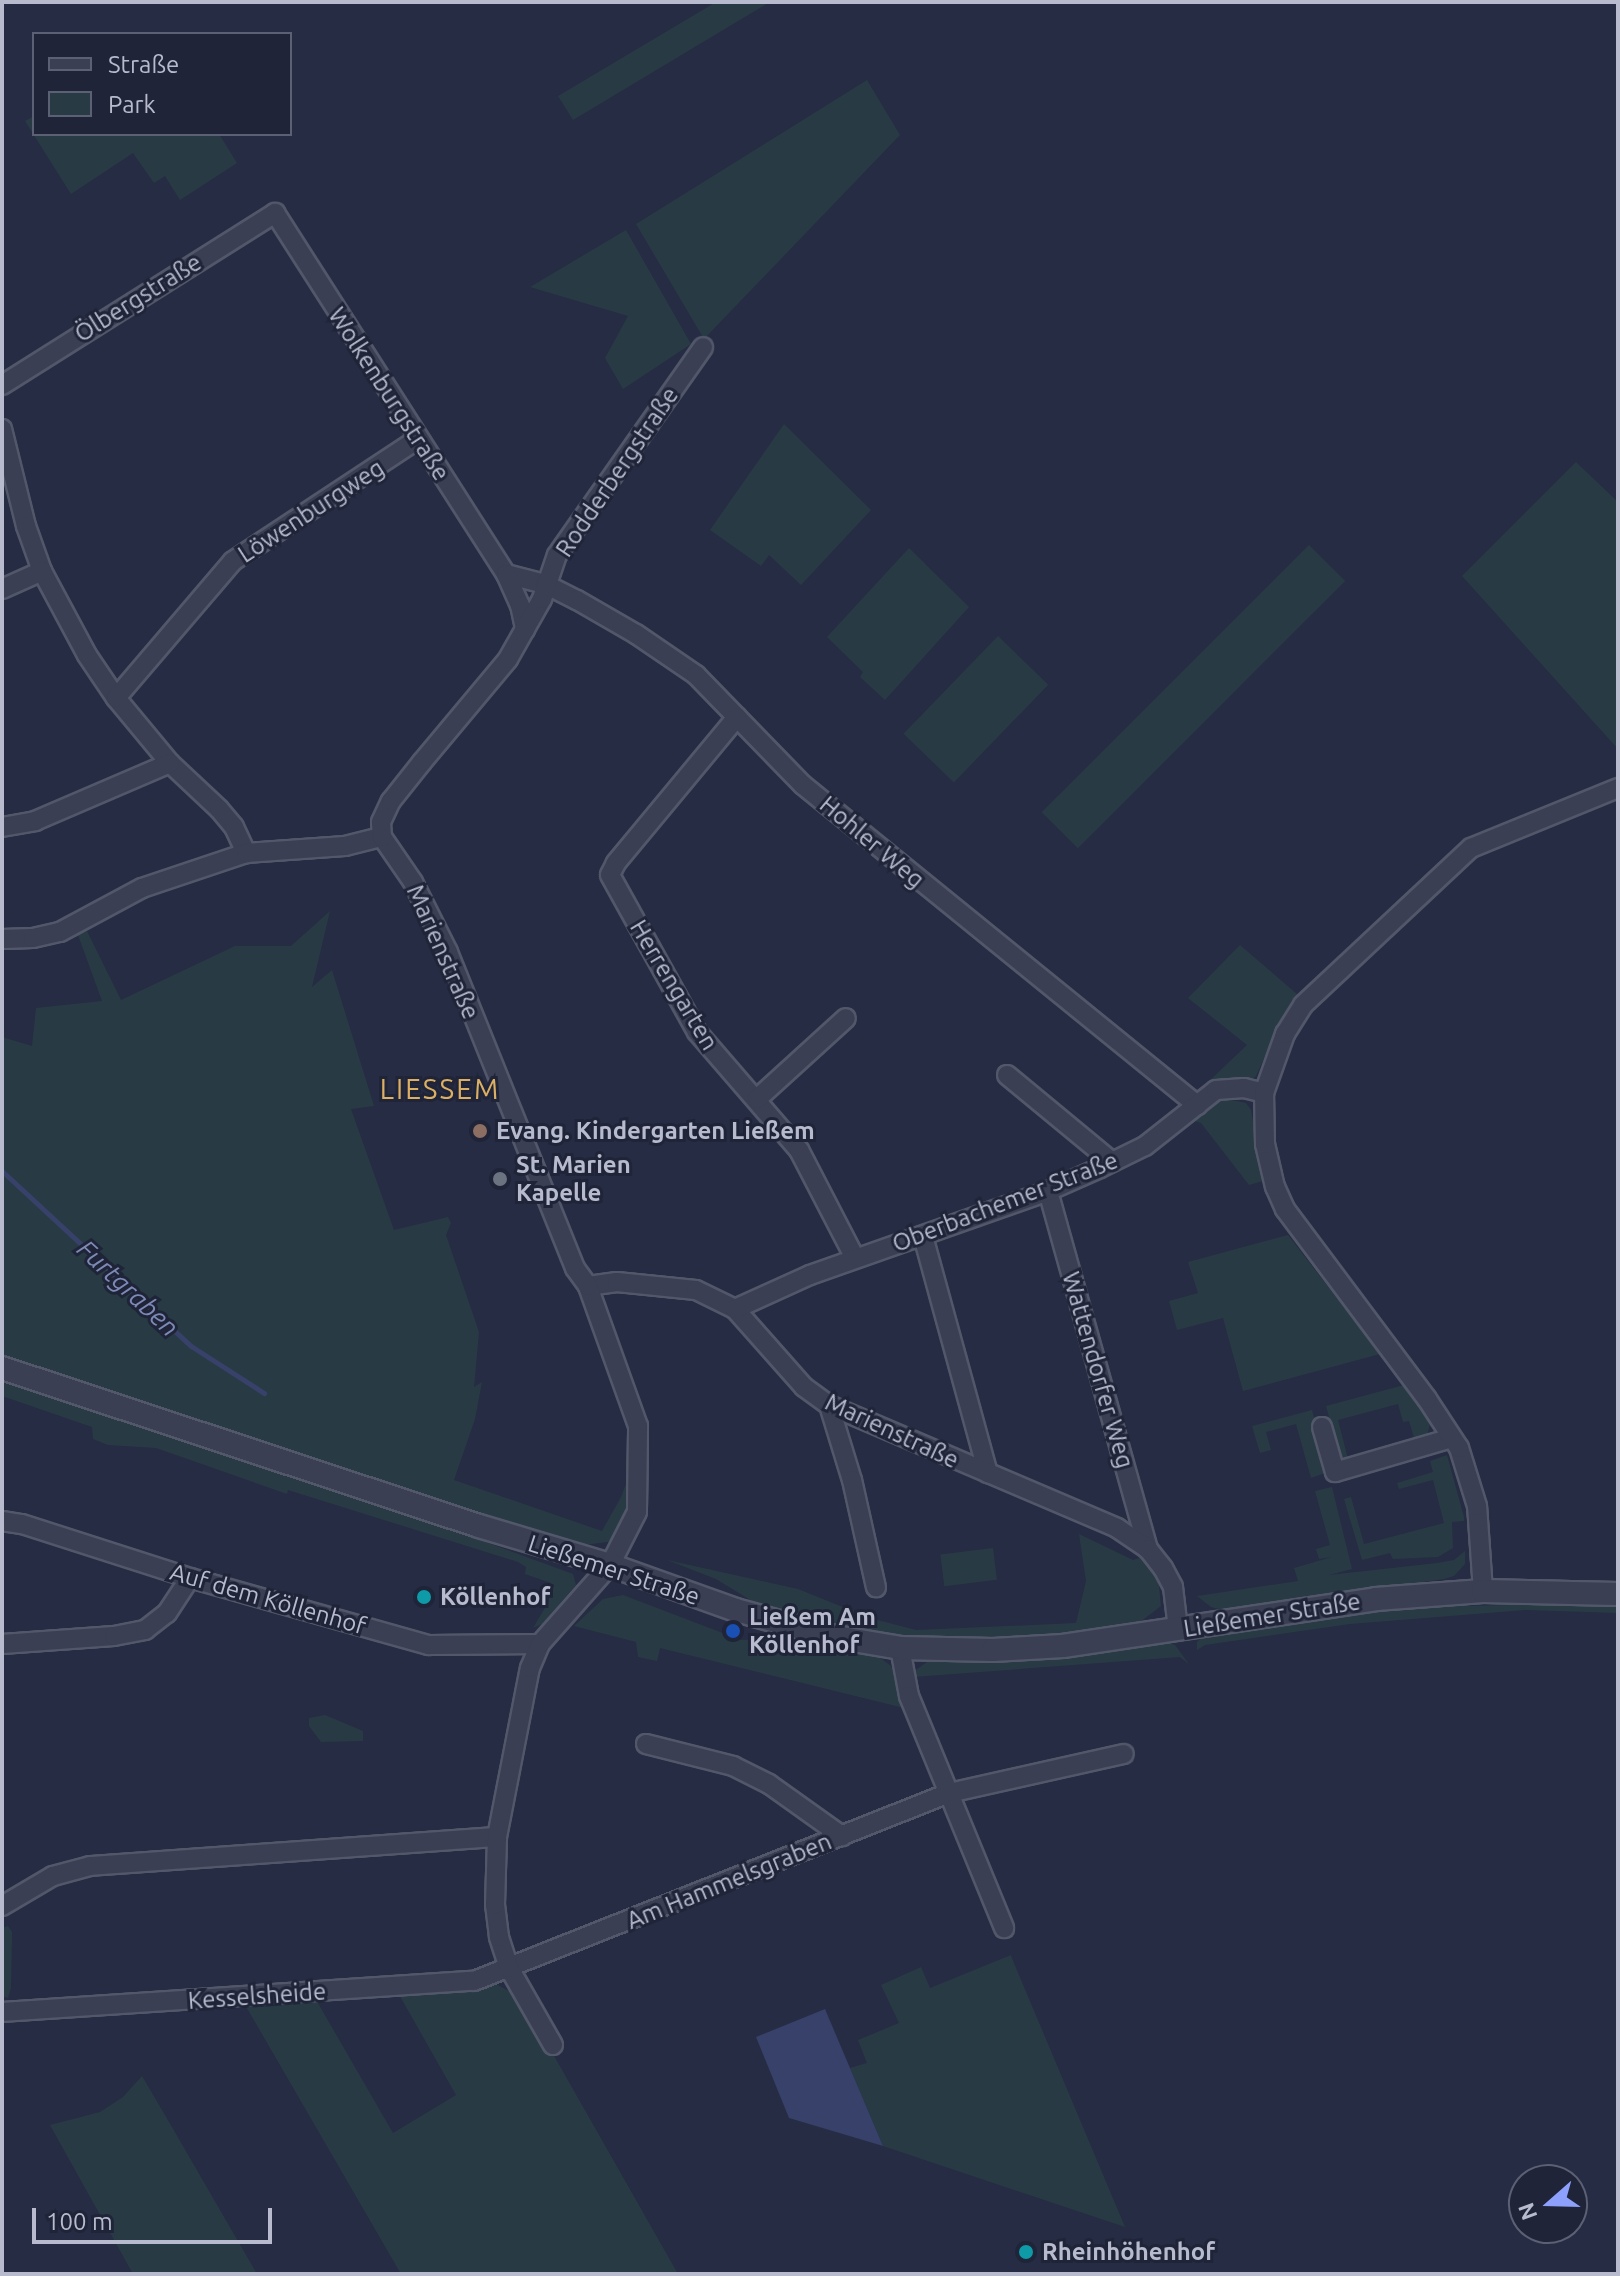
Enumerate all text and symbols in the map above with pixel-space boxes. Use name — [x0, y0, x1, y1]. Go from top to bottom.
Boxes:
legend — [32, 32, 292, 136]
text: Straße — [108, 51, 179, 78]
text: Park — [108, 91, 156, 118]
street label: Ölbergstraße — [69, 248, 207, 348]
street label: Wolkenburgstraße — [322, 302, 456, 486]
street label: Rodderbergstraße — [550, 382, 684, 562]
street label: Löwenburgweg — [233, 453, 389, 569]
street label: Hohler Weg — [814, 790, 930, 894]
street label: Marienstraße — [401, 880, 485, 1024]
street label: Herrengarten — [624, 915, 724, 1055]
district label: LIESSEM — [380, 1072, 500, 1106]
place label: Evang. Kindergarten Ließem — [496, 1117, 815, 1145]
marker: Evang. Kindergarten Ließem — [471, 1122, 489, 1140]
street label: Oberbachemer Straße — [888, 1146, 1122, 1258]
place label: St. Marien Kapelle — [516, 1151, 631, 1207]
marker: St. Marien Kapelle — [491, 1170, 509, 1188]
water label: Furtgraben — [71, 1233, 185, 1343]
street label: Wattendorfer Weg — [1056, 1269, 1140, 1471]
street label: Marienstraße — [821, 1388, 963, 1474]
street label: Ließemer Straße — [525, 1529, 703, 1611]
street label: Auf dem Köllenhof — [167, 1557, 369, 1641]
place label: Köllenhof — [440, 1583, 550, 1611]
street label: Ließemer Straße — [1181, 1587, 1363, 1643]
marker: Köllenhof — [415, 1588, 433, 1606]
place label: Ließem Am Köllenhof — [749, 1603, 876, 1659]
marker: Ließem Am Köllenhof — [724, 1622, 742, 1640]
street label: Am Hammelsgraben — [622, 1827, 836, 1935]
street label: Kesselsheide — [187, 1977, 327, 2015]
north arrow — [1508, 2164, 1588, 2244]
scale bar — [36, 2192, 276, 2242]
text: N — [1512, 2200, 1541, 2224]
text: 100 m — [46, 2208, 113, 2235]
place label: Rheinhöhenhof — [1042, 2238, 1215, 2266]
marker: Rheinhöhenhof — [1017, 2243, 1035, 2261]

